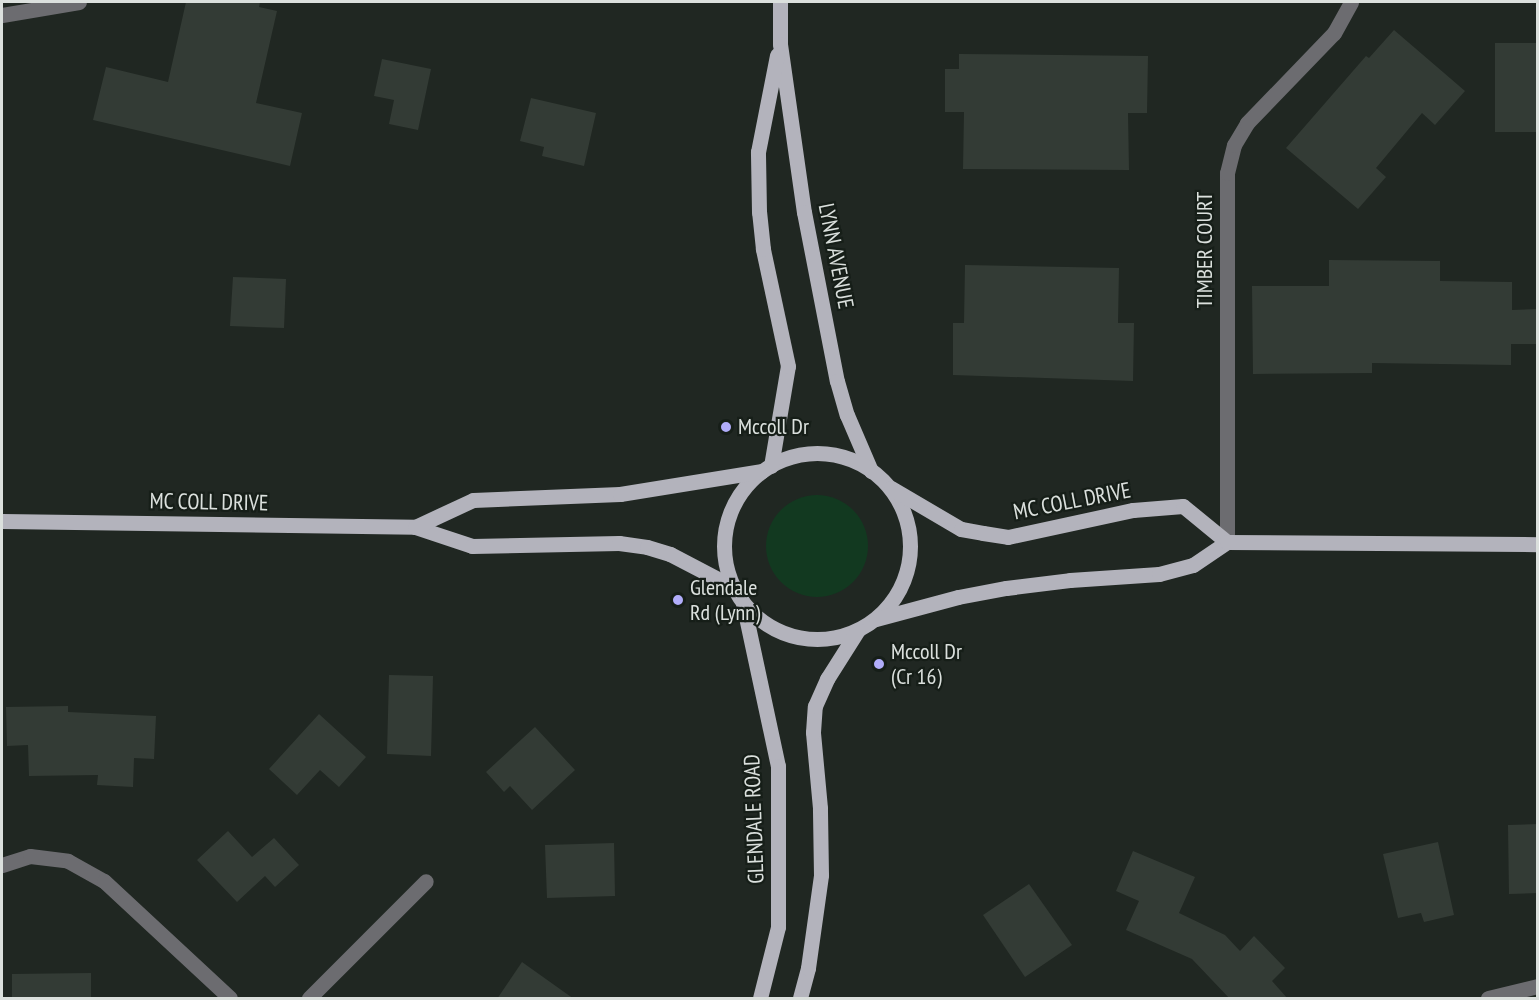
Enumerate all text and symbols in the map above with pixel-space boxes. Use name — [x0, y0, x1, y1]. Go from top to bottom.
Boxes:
street label: TIMBER COURT — [1192, 192, 1218, 308]
street label: LYNN AVENUE — [813, 201, 859, 311]
place label: Mccoll Dr — [738, 414, 809, 440]
marker: Mccoll Dr — [719, 420, 733, 434]
street label: MC COLL DRIVE — [1010, 477, 1134, 525]
street label: MC COLL DRIVE — [149, 488, 269, 516]
place label: Glendale Rd (Lynn) — [690, 574, 760, 626]
marker: Glendale Rd (Lynn) — [671, 593, 685, 607]
place label: Mccoll Dr (Cr 16) — [891, 638, 962, 690]
marker: Mccoll Dr (Cr 16) — [872, 657, 886, 671]
street label: GLENDALE ROAD — [739, 754, 769, 884]

